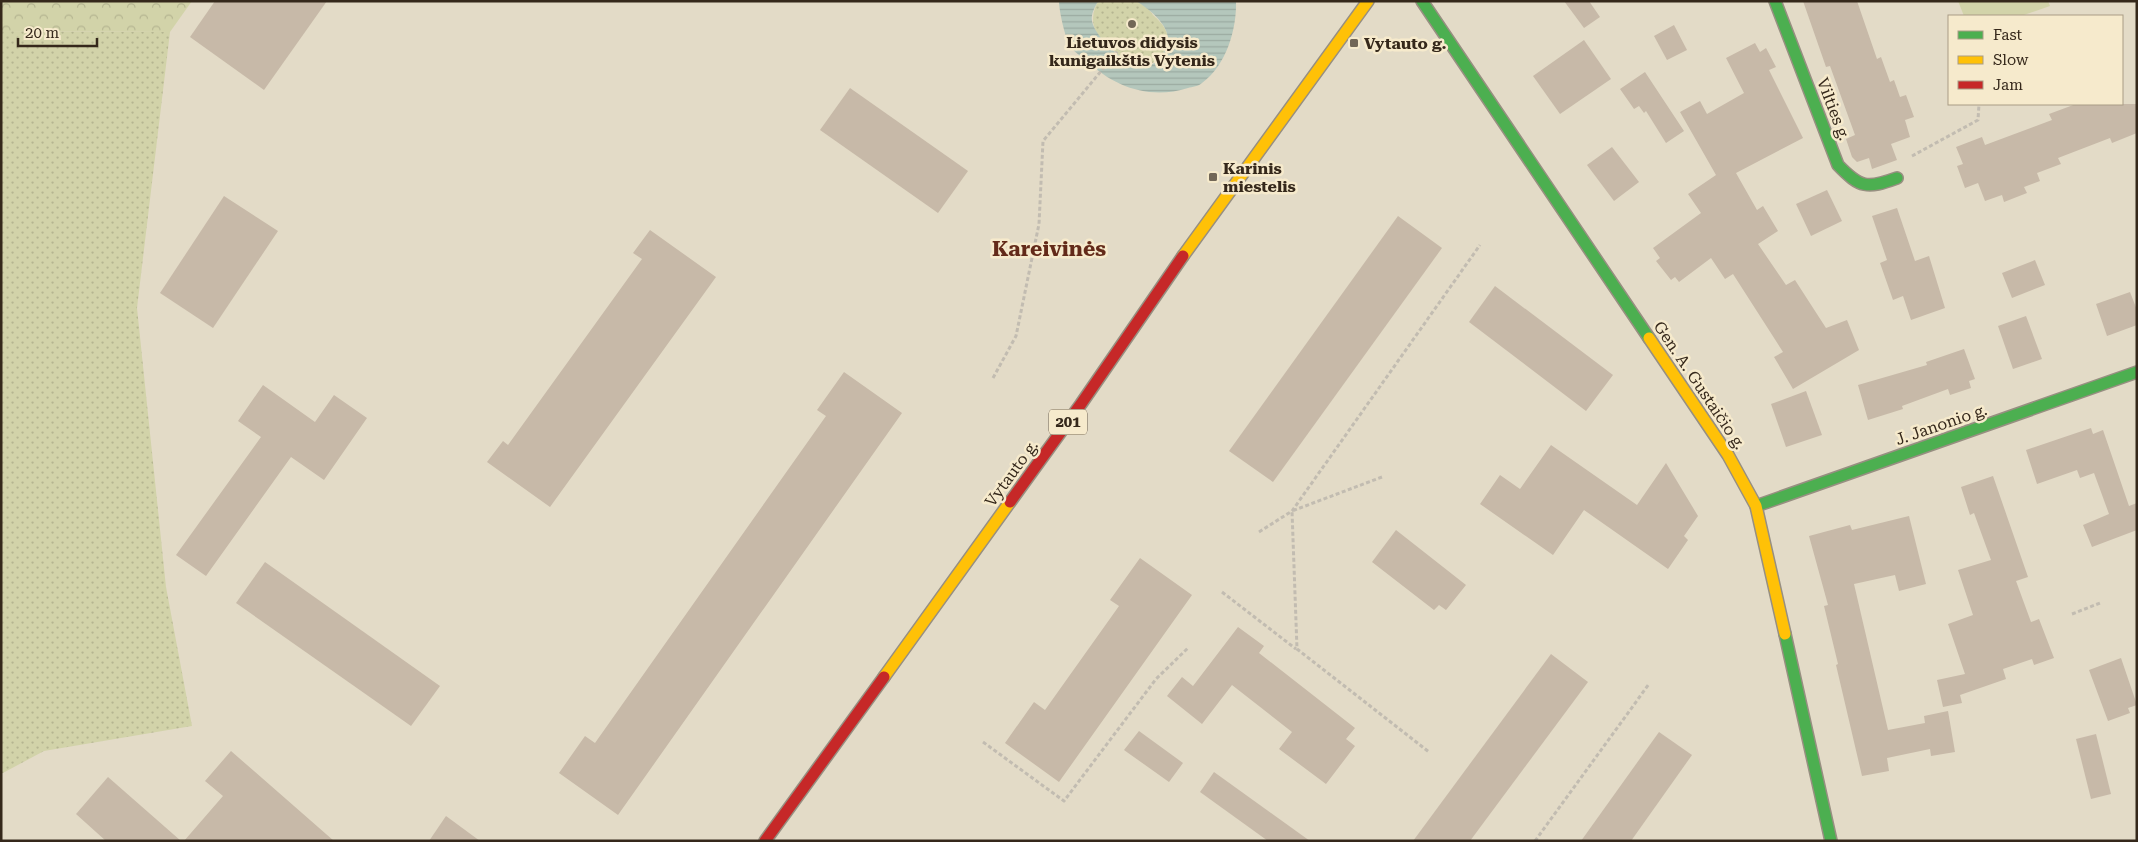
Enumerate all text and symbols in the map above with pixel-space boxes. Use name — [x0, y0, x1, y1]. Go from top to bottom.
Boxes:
scale bar — [18, 15, 96, 47]
legend — [1948, 15, 2123, 105]
marker: Lietuvos didysis kunigaikštis Vytenis — [1126, 18, 1138, 30]
text: 20 m — [25, 24, 60, 42]
text: Fast — [1993, 26, 2023, 44]
place label: Lietuvos didysis kunigaikštis Vytenis — [1049, 33, 1215, 70]
place label: Vytauto g. — [1364, 34, 1446, 53]
marker: Vytauto g. — [1348, 37, 1360, 49]
text: Slow — [1993, 51, 2029, 69]
street label: Vilties g. — [1813, 75, 1854, 143]
text: Jam — [1993, 76, 2023, 94]
place label: Karinis miestelis — [1223, 159, 1296, 196]
marker: Karinis miestelis — [1207, 171, 1219, 183]
district label: Kareivinės — [992, 237, 1106, 261]
street label: Gen. A. Gustaičio g. — [1650, 318, 1750, 453]
street label: J. Janonio g. — [1893, 400, 1989, 449]
road number: 201 — [1049, 410, 1087, 434]
street label: Vytauto g. — [981, 436, 1042, 510]

